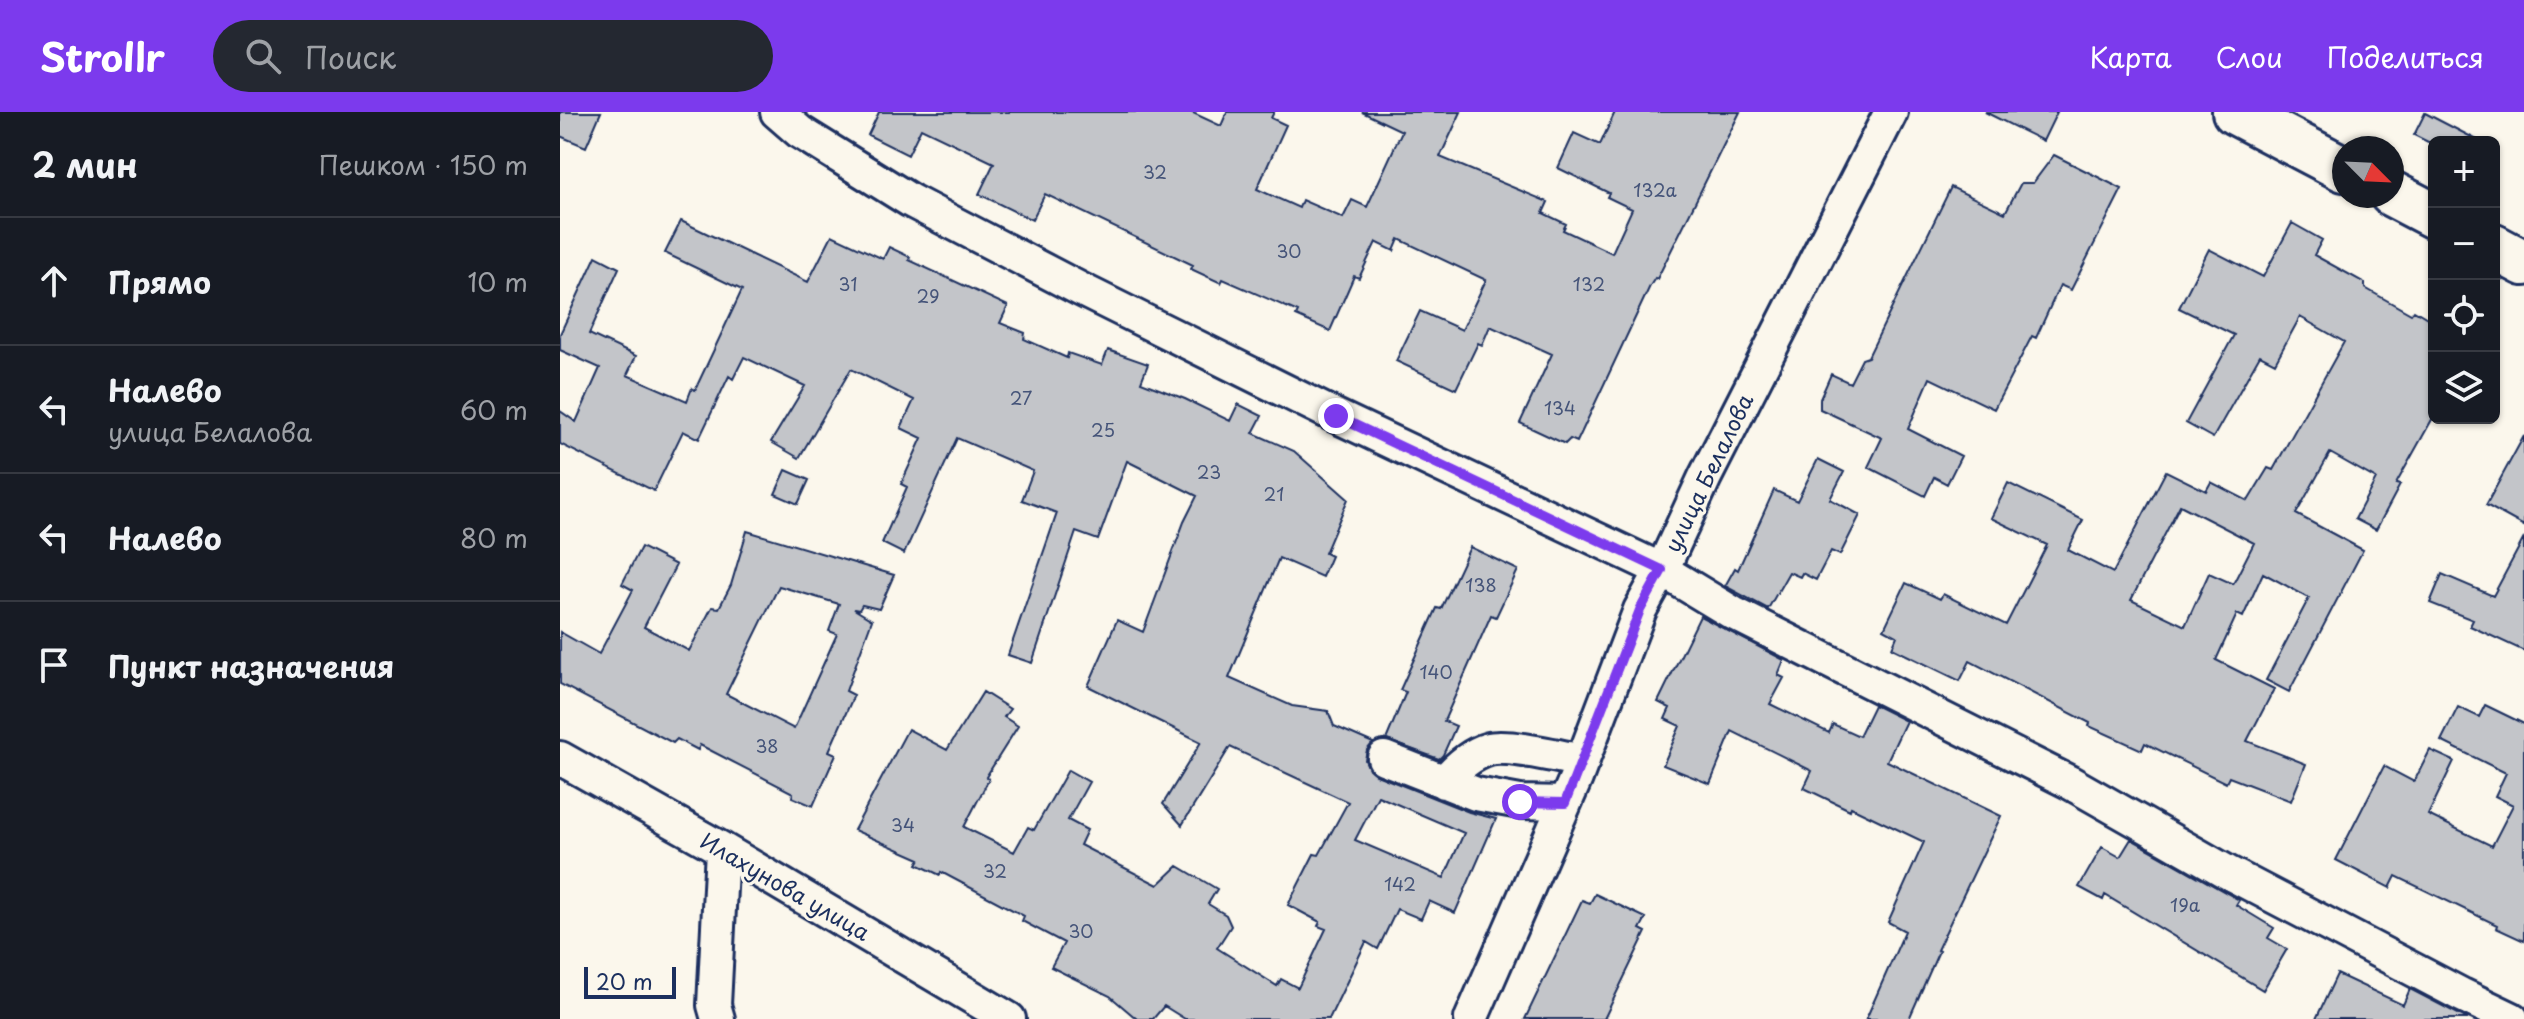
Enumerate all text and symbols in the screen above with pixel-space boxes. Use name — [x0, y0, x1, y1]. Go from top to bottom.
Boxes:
search box — [213, 20, 773, 92]
text: Strollr — [40, 28, 165, 85]
icon: search — [241, 34, 285, 78]
text: Поиск — [305, 34, 396, 79]
text: Карта — [2089, 35, 2172, 78]
text: Слои — [2216, 35, 2283, 78]
text: Поделиться — [2327, 35, 2484, 78]
north arrow — [2332, 136, 2404, 208]
map controls — [2428, 136, 2500, 424]
button: + — [2428, 136, 2500, 208]
text: 2 мин — [32, 138, 138, 190]
text: Пешком · 150 m — [319, 145, 528, 184]
house number: 32 — [1143, 158, 1167, 185]
house number: 132а — [1633, 176, 1677, 203]
button: − — [2428, 208, 2500, 280]
house number: 30 — [1276, 237, 1302, 264]
icon: ahead — [32, 259, 76, 303]
text: Прямо — [108, 259, 211, 304]
text: 10 m — [467, 262, 528, 301]
house number: 31 — [839, 270, 857, 297]
house number: 132 — [1573, 270, 1605, 297]
button: locate — [2428, 280, 2500, 352]
house number: 29 — [917, 282, 939, 309]
button: layers — [2428, 352, 2500, 424]
text: Налево — [108, 367, 222, 412]
house number: 27 — [1010, 384, 1032, 411]
icon: left — [32, 387, 76, 431]
street label: улица Белалова — [1655, 387, 1760, 557]
text: 60 m — [460, 390, 528, 429]
house number: 134 — [1544, 394, 1576, 421]
route end — [1318, 398, 1354, 434]
text: улица Белалова — [108, 412, 312, 451]
house number: 25 — [1091, 416, 1115, 443]
house number: 23 — [1197, 458, 1221, 485]
house number: 21 — [1264, 480, 1284, 507]
icon: left — [32, 515, 76, 559]
text: Налево — [108, 515, 222, 560]
text: 80 m — [460, 518, 528, 557]
house number: 138 — [1465, 571, 1497, 598]
icon: arrive — [32, 643, 76, 687]
text: Пункт назначения — [108, 643, 394, 688]
house number: 140 — [1419, 658, 1453, 685]
house number: 38 — [755, 732, 779, 759]
route start — [1502, 784, 1538, 820]
house number: 34 — [891, 811, 915, 838]
street label: Илахунова улица — [695, 824, 877, 948]
house number: 32 — [983, 857, 1007, 884]
house number: 142 — [1384, 870, 1416, 897]
house number: 19а — [2170, 891, 2201, 918]
house number: 30 — [1068, 917, 1094, 944]
scale bar — [584, 963, 676, 999]
text: 20 m — [596, 964, 653, 997]

